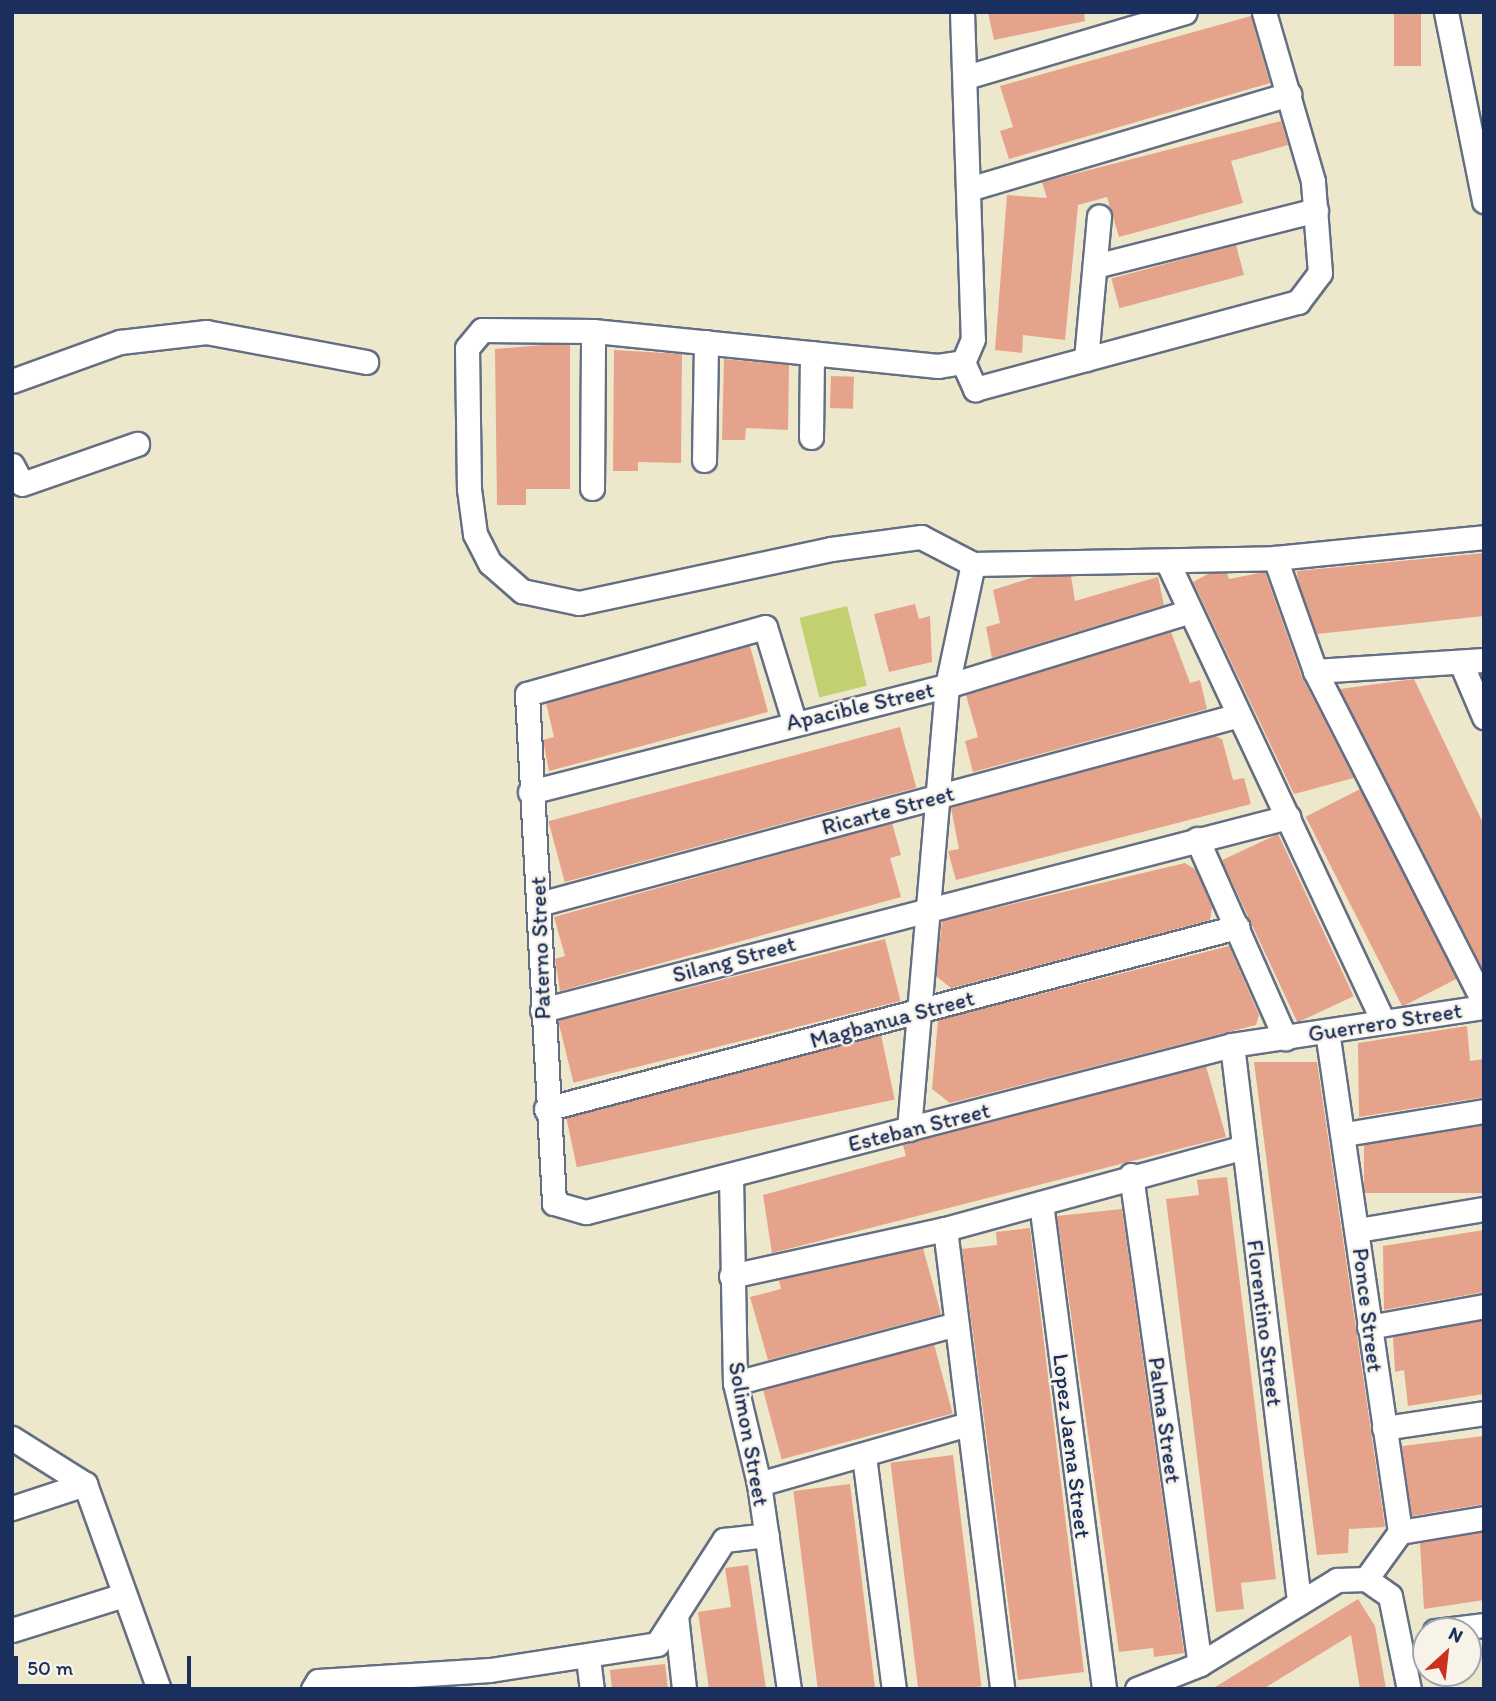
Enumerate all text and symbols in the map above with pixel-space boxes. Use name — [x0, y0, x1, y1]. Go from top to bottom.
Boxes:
street label: Apacible Street — [783, 676, 937, 736]
street label: Ricarte Street — [819, 779, 957, 841]
street label: Paterno Street — [524, 876, 556, 1020]
street label: Silang Street — [669, 929, 799, 989]
street label: Magbanua Street — [807, 984, 977, 1054]
street label: Guerrero Street — [1306, 996, 1464, 1048]
street label: Esteban Street — [845, 1096, 993, 1158]
street label: Florentino Street — [1241, 1238, 1289, 1408]
street label: Ponce Street — [1347, 1246, 1389, 1374]
street label: Lopez Jaena Street — [1047, 1352, 1097, 1540]
street label: Palma Street — [1143, 1355, 1187, 1485]
street label: Solimon Street — [723, 1360, 775, 1508]
north arrow — [1412, 1617, 1482, 1687]
text: N — [1445, 1621, 1467, 1648]
scale bar — [18, 1642, 194, 1686]
text: 50 m — [27, 1655, 73, 1680]

